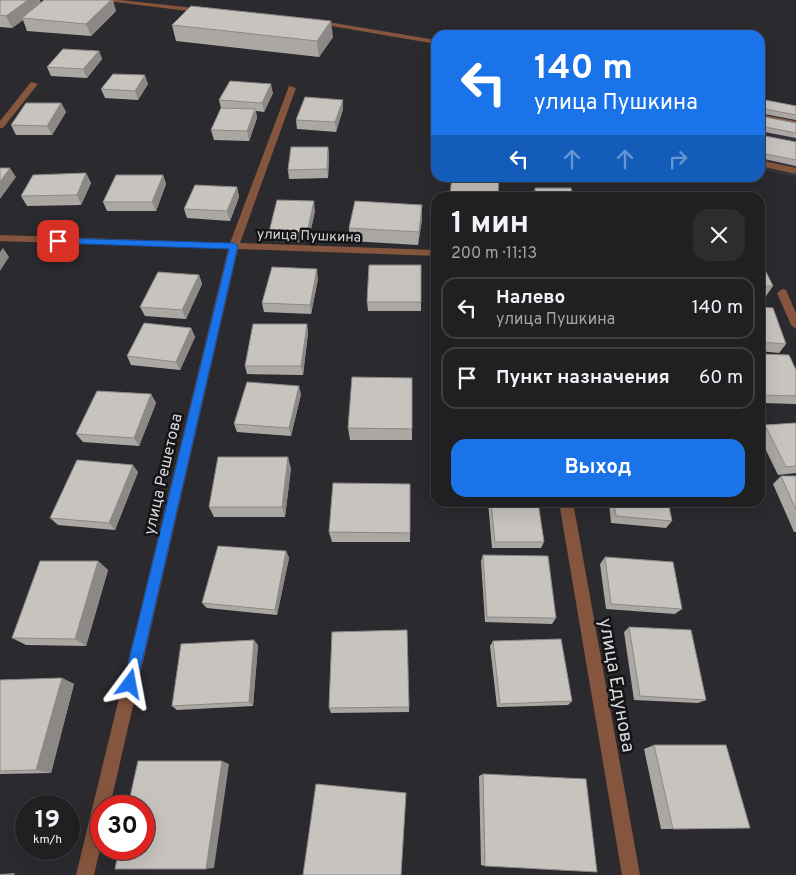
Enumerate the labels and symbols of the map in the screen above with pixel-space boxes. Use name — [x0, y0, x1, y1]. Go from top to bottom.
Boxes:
pin — [37, 220, 79, 262]
street label: улица Пушкина — [257, 226, 361, 247]
street label: улица Решетова — [140, 412, 188, 537]
street label: улица Едунова — [592, 616, 640, 754]
position arrow — [103, 657, 155, 709]
speed limit sign: 30 — [90, 795, 155, 860]

